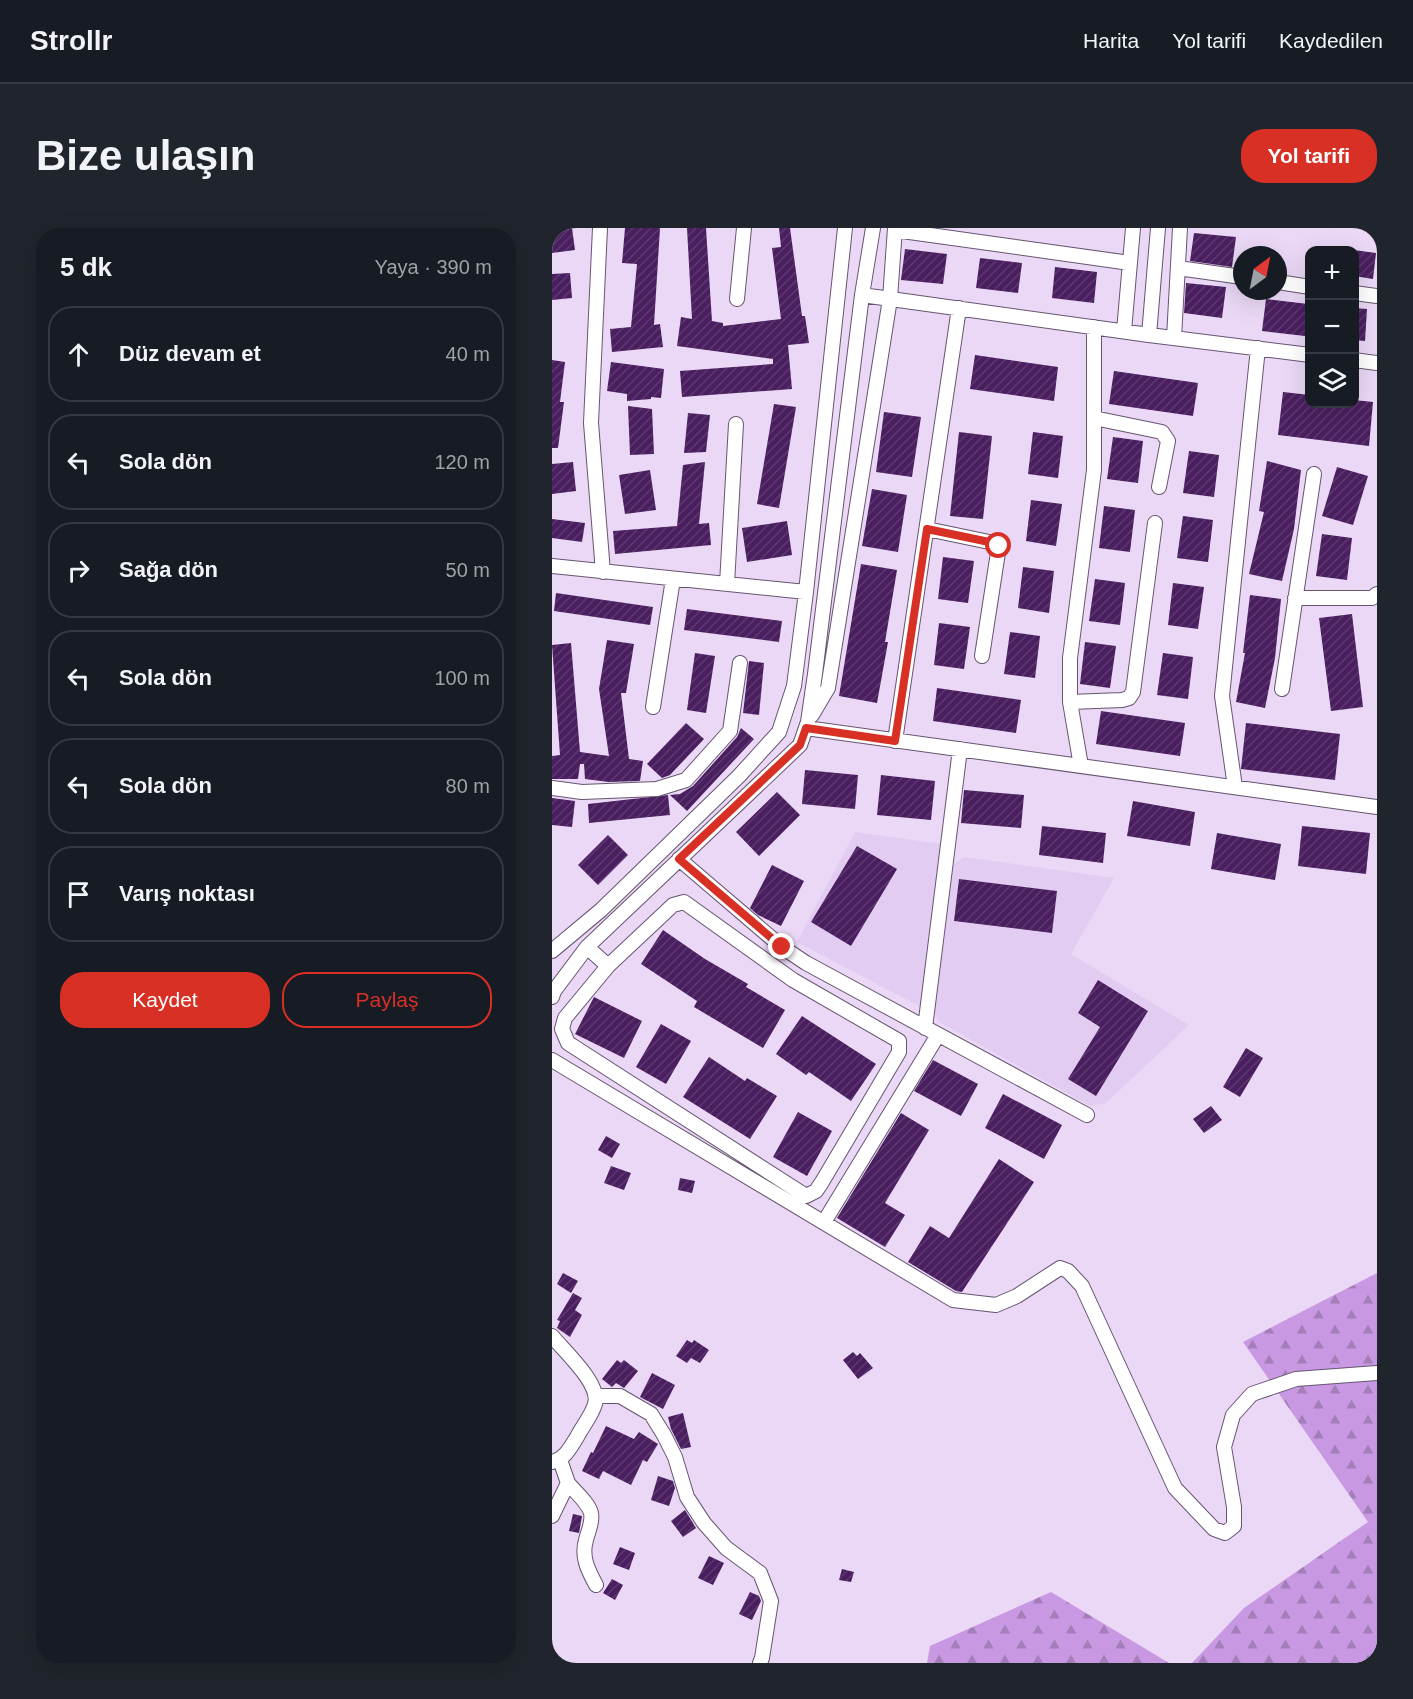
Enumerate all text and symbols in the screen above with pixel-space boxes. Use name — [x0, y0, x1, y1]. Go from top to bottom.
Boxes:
text: Strollr — [30, 25, 112, 56]
text: Harita — [1083, 29, 1139, 52]
text: Yol tarifi — [1172, 29, 1246, 52]
text: Kaydedilen — [1279, 29, 1383, 52]
button: Yol tarifi — [1241, 129, 1377, 183]
text: Bize ulaşın — [36, 132, 255, 179]
north arrow — [1233, 246, 1287, 300]
map controls — [1305, 246, 1359, 408]
button: + — [1305, 246, 1359, 300]
text: 5 dk — [60, 252, 112, 282]
text: Yaya · 390 m — [375, 256, 492, 278]
button: − — [1305, 300, 1359, 354]
icon: ahead — [62, 338, 95, 371]
text: Düz devam et — [119, 341, 261, 366]
text: 40 m — [446, 343, 490, 365]
button: layers — [1305, 354, 1359, 408]
icon: left — [62, 446, 95, 479]
text: Sola dön — [119, 449, 212, 474]
text: 120 m — [434, 451, 490, 473]
route start — [985, 532, 1011, 558]
icon: right — [62, 554, 95, 587]
text: Sağa dön — [119, 557, 218, 582]
text: 50 m — [446, 559, 490, 581]
icon: left — [62, 662, 95, 695]
text: Sola dön — [119, 665, 212, 690]
text: 100 m — [434, 667, 490, 689]
icon: left — [62, 770, 95, 803]
text: Sola dön — [119, 773, 212, 798]
text: 80 m — [446, 775, 490, 797]
icon: arrive — [62, 878, 95, 911]
text: Varış noktası — [119, 881, 255, 906]
route end — [768, 933, 794, 959]
button: Kaydet — [60, 972, 270, 1028]
button: Paylaş — [282, 972, 492, 1028]

